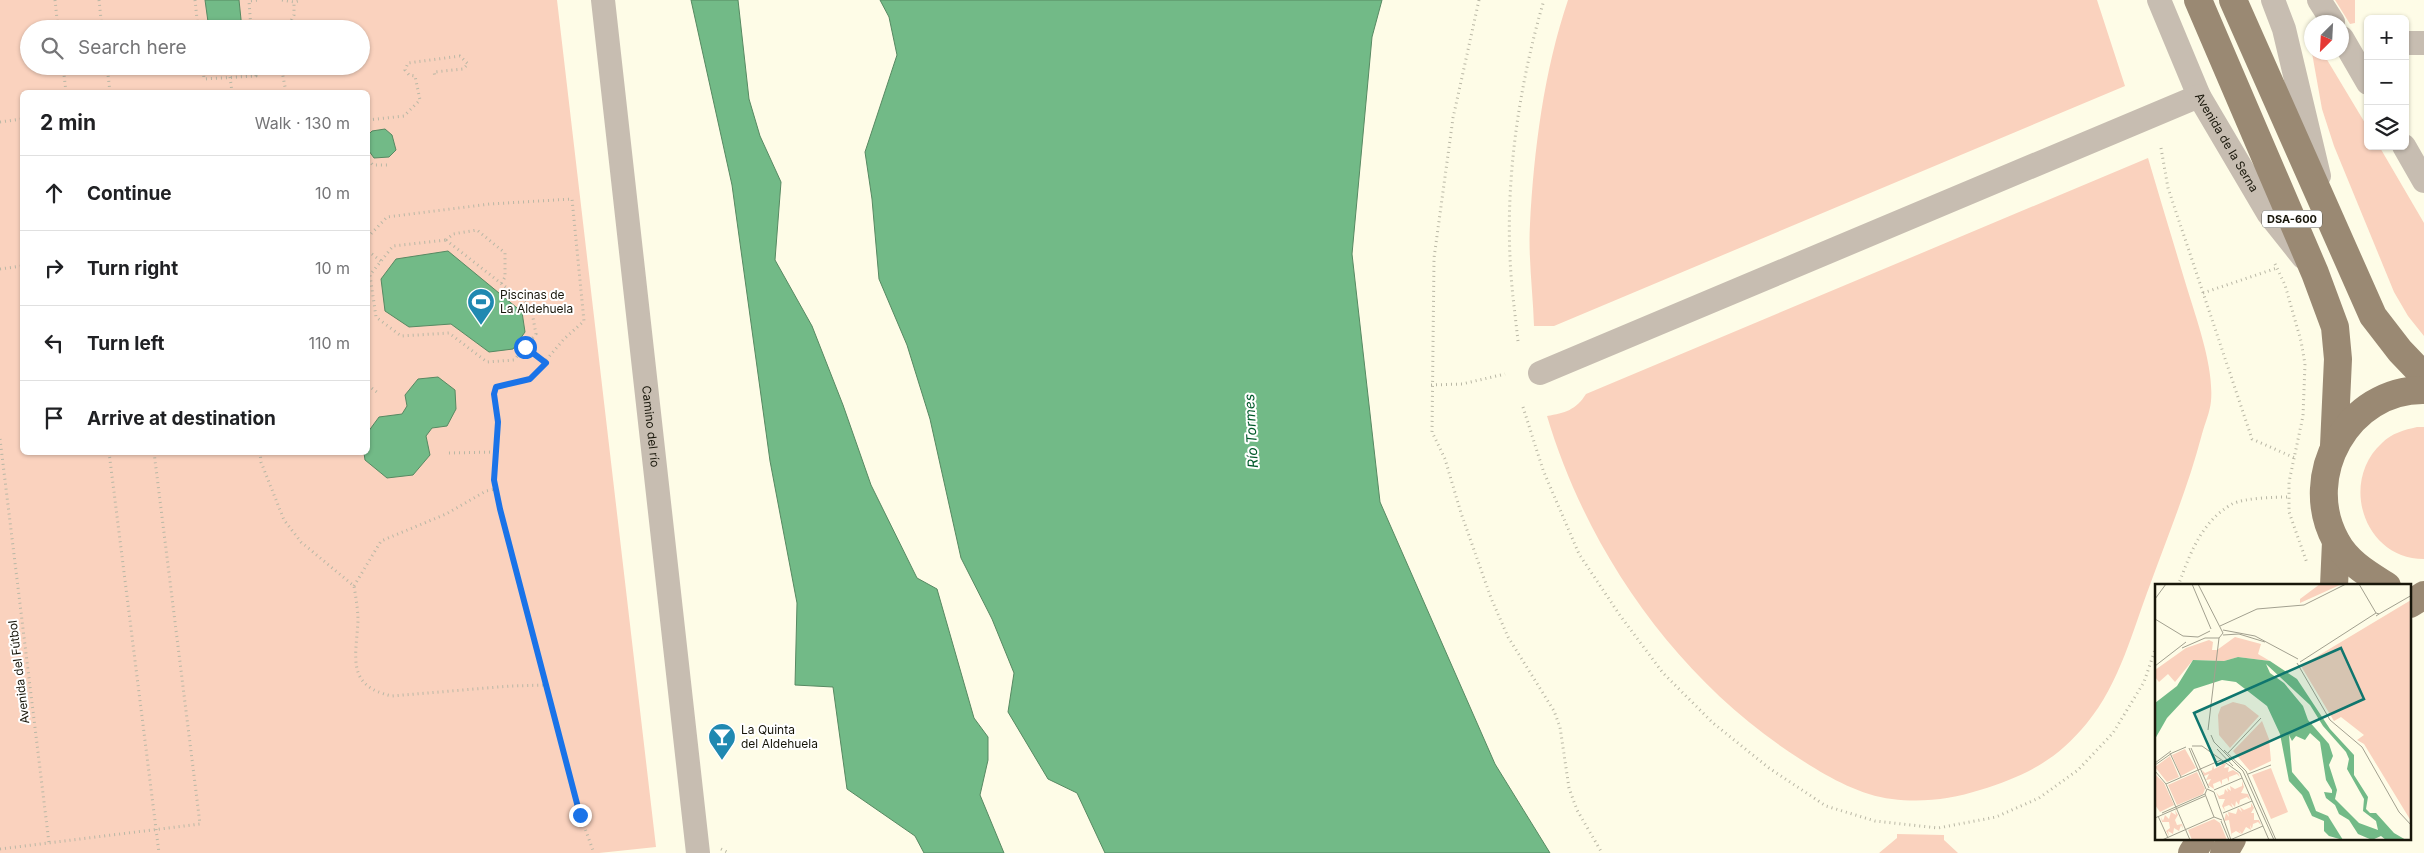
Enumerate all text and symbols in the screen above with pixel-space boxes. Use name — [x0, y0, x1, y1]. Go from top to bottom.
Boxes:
north arrow — [2304, 15, 2349, 60]
map controls — [2364, 15, 2409, 150]
button: + — [2364, 15, 2409, 60]
search box — [20, 20, 370, 75]
icon: search — [38, 34, 66, 62]
text: Search here — [78, 36, 187, 59]
button: − — [2364, 60, 2409, 105]
street label: Avenida de la Serna — [2192, 90, 2262, 195]
button: layers — [2364, 105, 2409, 150]
text: 2 min — [40, 110, 96, 135]
text: Walk · 130 m — [255, 113, 350, 133]
icon: ahead — [40, 179, 68, 207]
text: Continue — [87, 182, 172, 205]
text: 10 m — [315, 183, 350, 203]
road number: DSA-600 — [2262, 210, 2322, 228]
icon: right — [40, 254, 68, 282]
text: Turn right — [87, 257, 178, 280]
text: 10 m — [315, 258, 350, 278]
sports icon: Piscinas de La Aldehuela — [466, 287, 496, 326]
place label: Piscinas de La Aldehuela — [500, 287, 573, 316]
icon: left — [40, 329, 68, 357]
text: Turn left — [87, 332, 165, 355]
text: 110 m — [308, 333, 350, 353]
route start — [514, 336, 537, 359]
street label: Camino del río — [639, 385, 663, 468]
water label: Río Tormes — [1240, 393, 1261, 469]
icon: arrive — [40, 404, 68, 432]
text: Arrive at destination — [87, 407, 276, 430]
inset map — [2155, 584, 2412, 840]
street label: Avenida del Fútbol — [5, 619, 32, 725]
bar icon: La Quinta del Aldehuela — [707, 722, 737, 761]
place label: La Quinta del Aldehuela — [741, 722, 818, 751]
route end — [569, 804, 592, 827]

